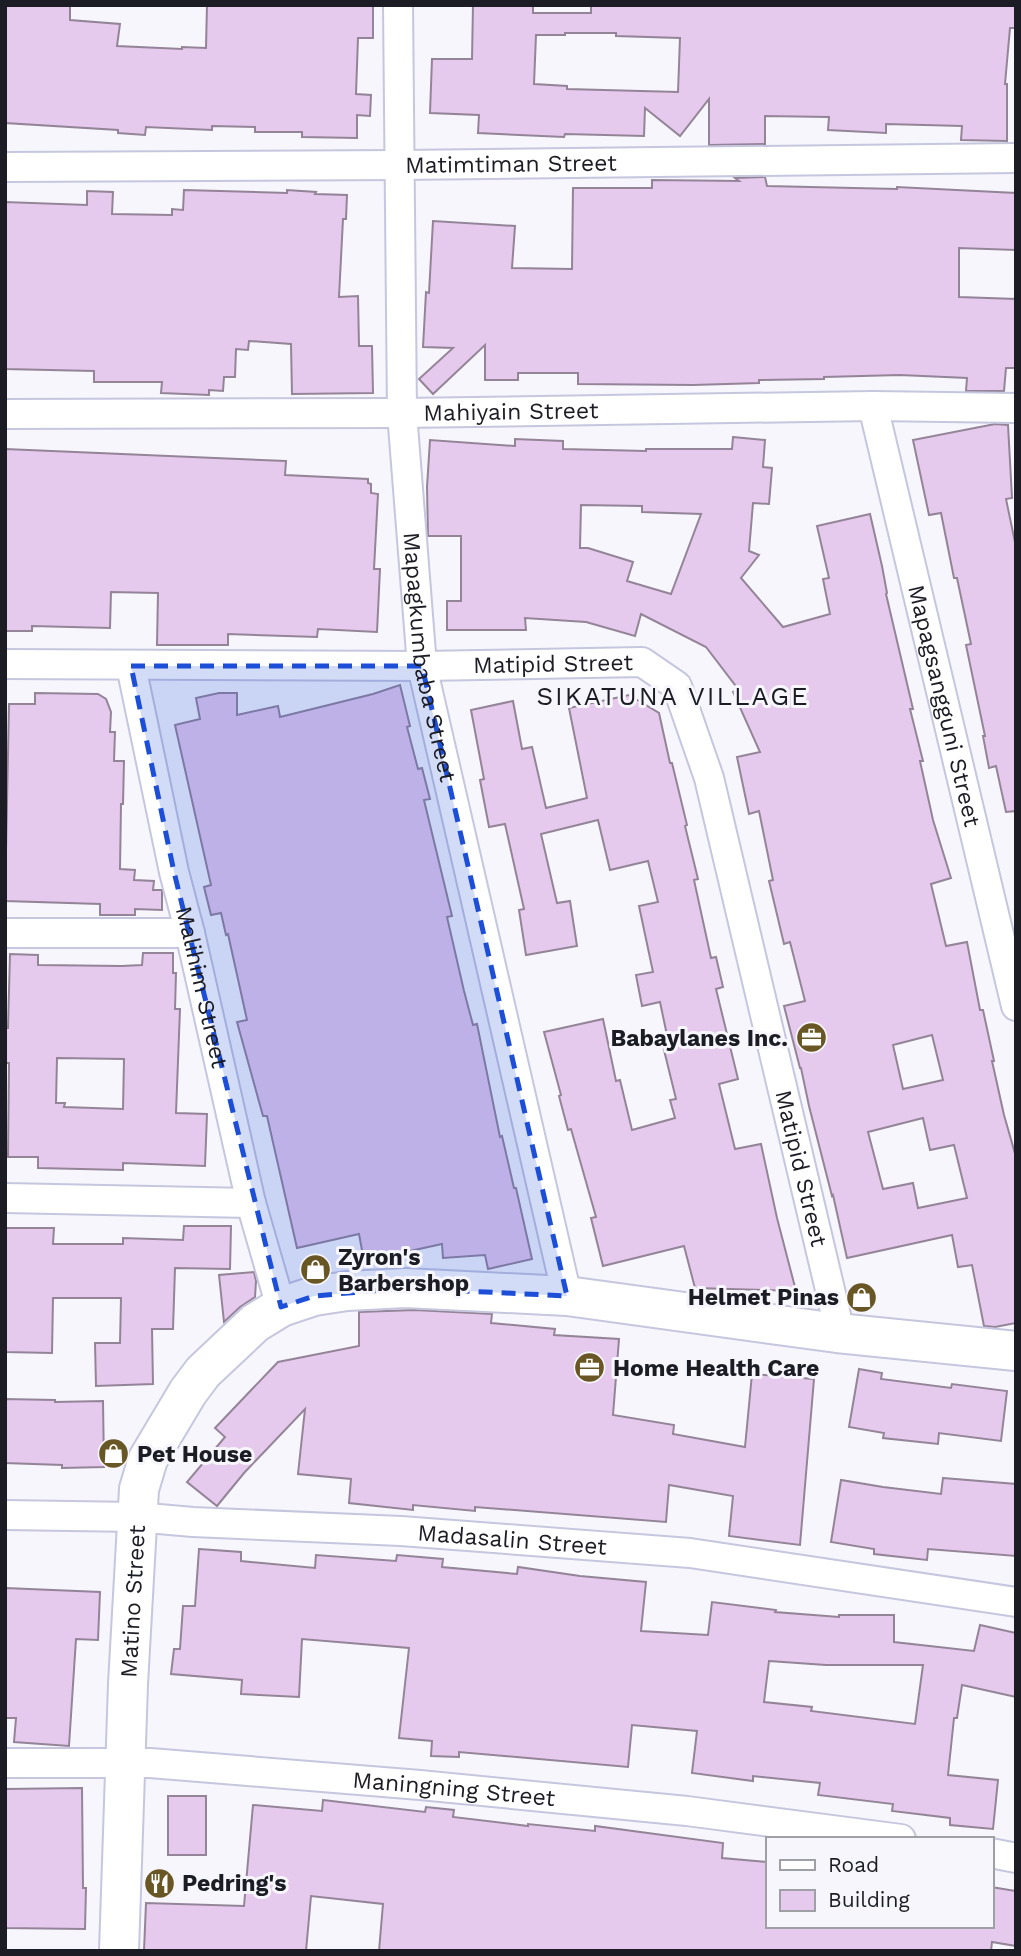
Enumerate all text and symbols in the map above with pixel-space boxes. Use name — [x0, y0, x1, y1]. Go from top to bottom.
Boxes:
street label: Matimtiman Street — [405, 149, 617, 178]
street label: Mahiyain Street — [423, 397, 599, 426]
street label: Mapagkumbaba Street — [398, 531, 462, 785]
street label: Mapagsangguni Street — [903, 582, 986, 830]
street label: Matipid Street — [473, 649, 634, 679]
district label: SIKATUNA VILLAGE — [536, 681, 810, 711]
street label: Malihim Street — [170, 903, 234, 1071]
office icon: Babaylanes Inc. — [794, 1021, 828, 1055]
place label: Babaylanes Inc. — [610, 1025, 788, 1052]
street label: Matipid Street — [770, 1087, 833, 1250]
place label: Zyron's Barbershop — [338, 1244, 469, 1297]
shop icon: Zyron's Barbershop — [298, 1253, 332, 1287]
shop icon: Helmet Pinas — [845, 1280, 879, 1314]
place label: Helmet Pinas — [688, 1284, 839, 1311]
office icon: Home Health Care — [573, 1351, 607, 1385]
place label: Home Health Care — [613, 1355, 819, 1382]
shop icon: Pet House — [97, 1437, 131, 1471]
place label: Pet House — [137, 1441, 252, 1468]
street label: Madasalin Street — [417, 1519, 608, 1560]
street label: Matino Street — [115, 1524, 150, 1678]
street label: Maningning Street — [352, 1766, 557, 1812]
legend — [766, 1837, 993, 1928]
text: Road — [828, 1852, 879, 1877]
restaurant icon: Pedring's — [142, 1866, 176, 1900]
place label: Pedring's — [182, 1870, 286, 1897]
text: Building — [828, 1887, 910, 1912]

